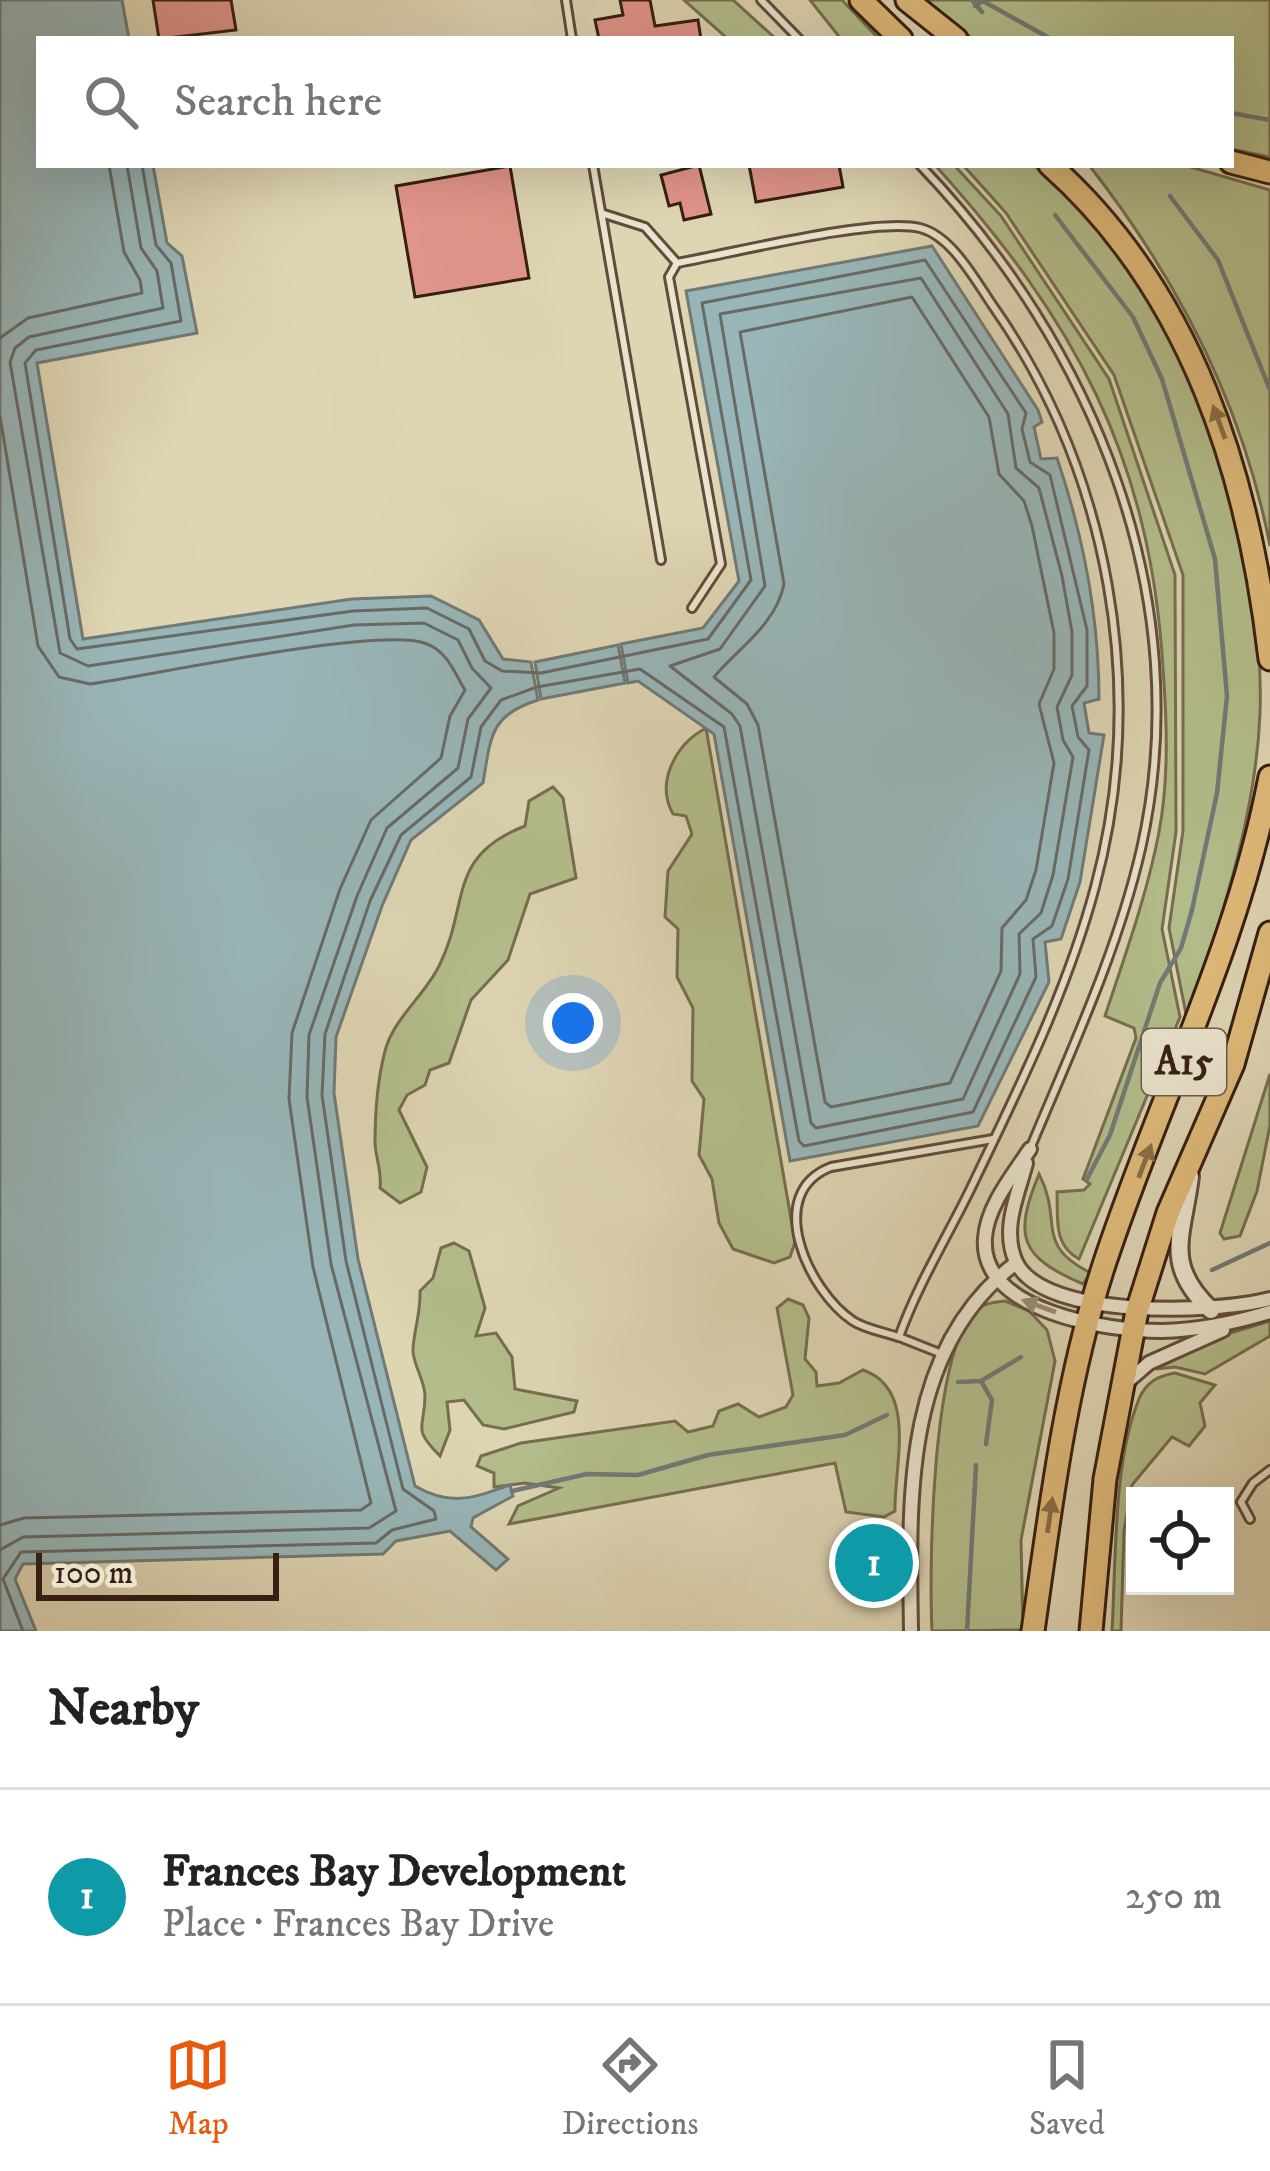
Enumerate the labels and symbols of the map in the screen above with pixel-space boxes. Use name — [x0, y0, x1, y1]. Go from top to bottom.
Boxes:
one-way arrow — [1209, 404, 1227, 440]
your location — [543, 993, 603, 1053]
road number: A15 — [1142, 1029, 1226, 1095]
one-way arrow — [1136, 1143, 1155, 1179]
one-way arrow — [1021, 1296, 1057, 1314]
one-way arrow — [1041, 1496, 1060, 1533]
pin: 1 — [835, 1518, 913, 1608]
scale bar — [36, 1547, 279, 1600]

